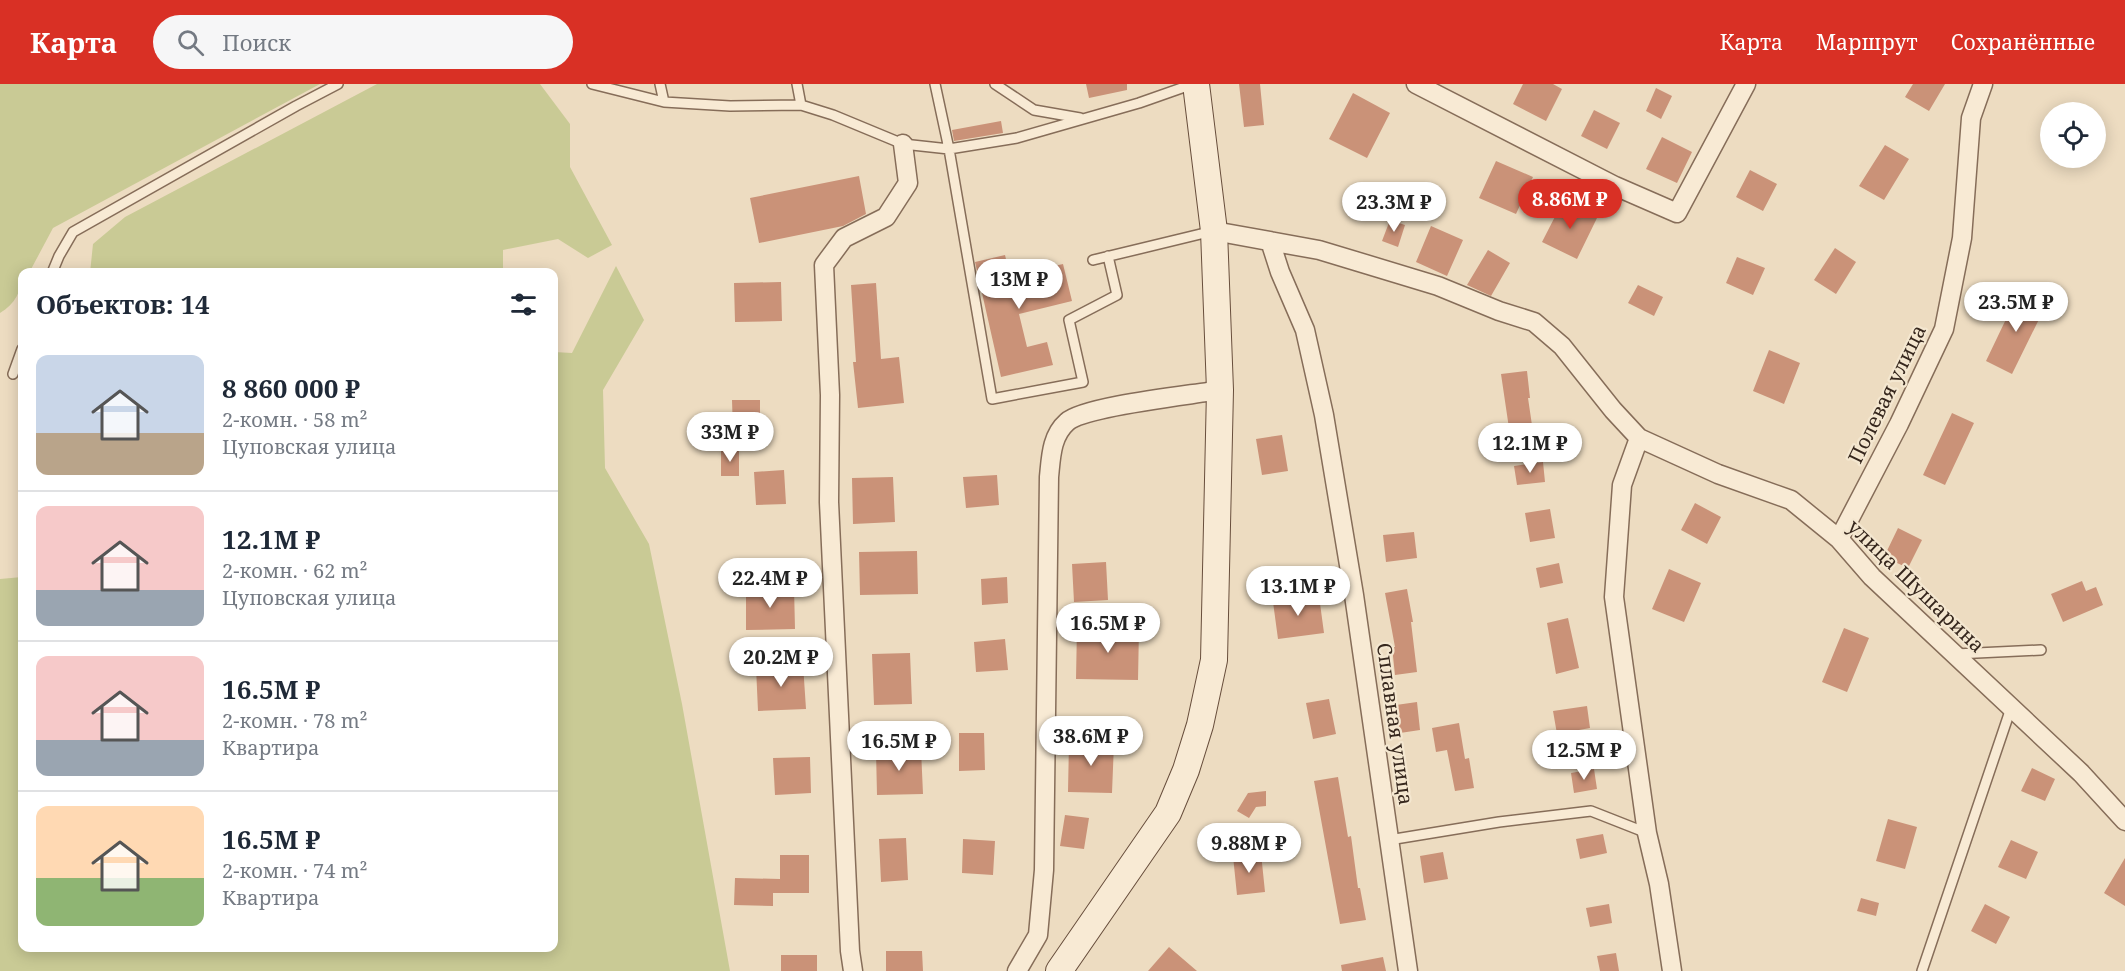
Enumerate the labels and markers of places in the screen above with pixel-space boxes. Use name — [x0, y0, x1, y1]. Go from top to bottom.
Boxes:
pin: 8.86M ₽ — [1515, 179, 1625, 230]
pin: 23.3M ₽ — [1339, 182, 1449, 233]
pin: 13M ₽ — [977, 259, 1061, 310]
pin: 23.5M ₽ — [1961, 282, 2071, 333]
pin: 33M ₽ — [688, 412, 772, 463]
pin: 12.1M ₽ — [1475, 423, 1585, 474]
pin: 22.4M ₽ — [715, 558, 825, 609]
pin: 13.1M ₽ — [1243, 566, 1353, 617]
pin: 16.5M ₽ — [1053, 603, 1163, 654]
pin: 20.2M ₽ — [726, 637, 836, 688]
pin: 38.6M ₽ — [1036, 716, 1146, 767]
pin: 16.5M ₽ — [844, 721, 954, 772]
pin: 12.5M ₽ — [1529, 730, 1639, 781]
pin: 9.88M ₽ — [1194, 823, 1304, 874]

